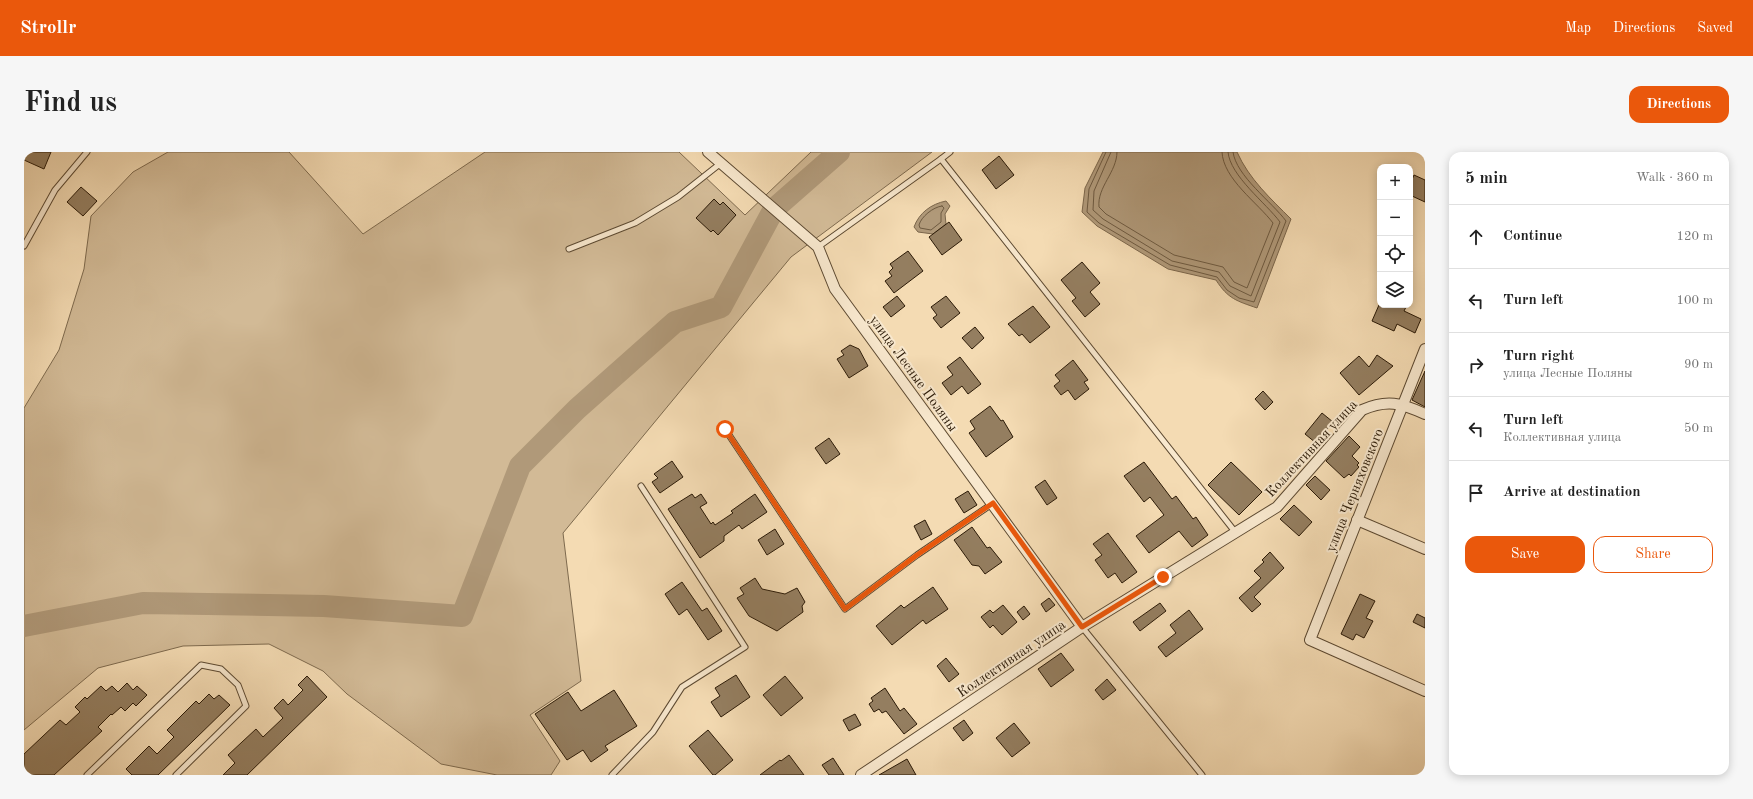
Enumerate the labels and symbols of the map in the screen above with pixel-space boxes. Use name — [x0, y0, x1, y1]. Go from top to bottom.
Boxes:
street label: улица Лесные Поляны — [866, 313, 960, 434]
street label: Коллективная улица — [1263, 397, 1360, 500]
route start — [716, 420, 734, 438]
street label: улица Черняховского — [1324, 427, 1386, 554]
route end — [1154, 568, 1172, 586]
street label: Коллективная улица — [955, 617, 1068, 700]

